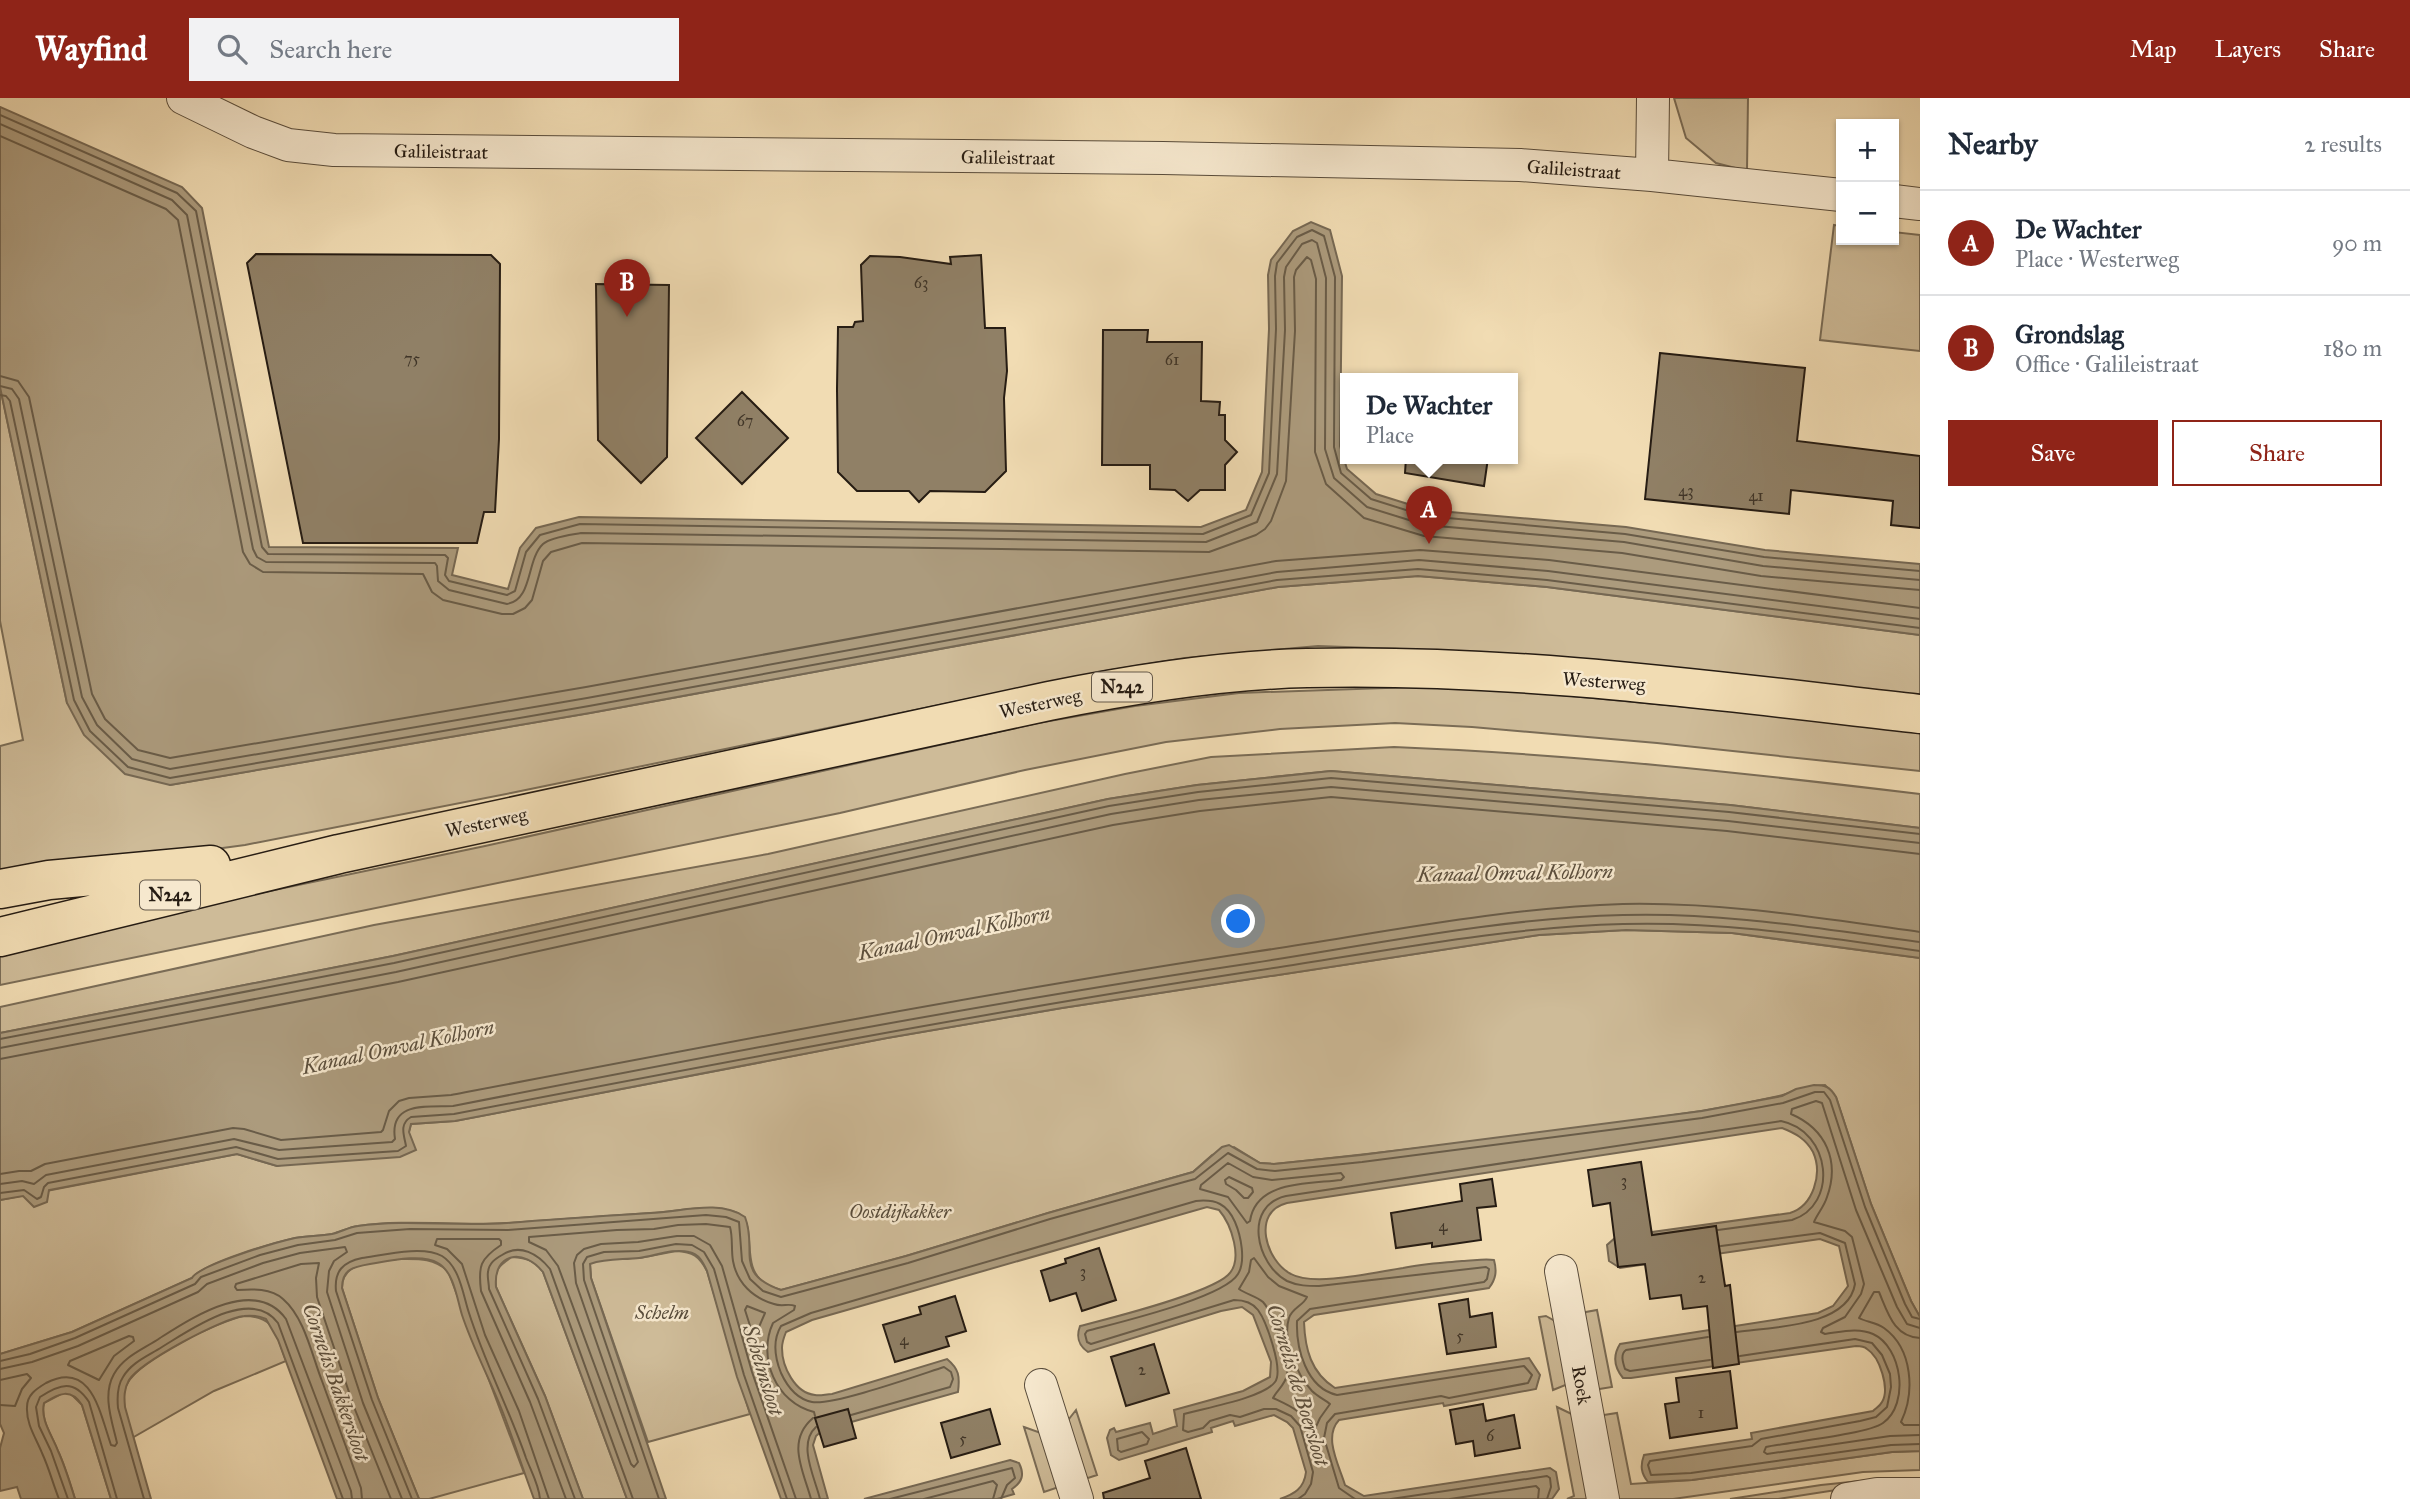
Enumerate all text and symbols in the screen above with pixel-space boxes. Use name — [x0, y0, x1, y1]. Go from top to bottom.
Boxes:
search box — [189, 18, 679, 81]
text: Wayfind — [35, 29, 147, 69]
icon: search — [213, 30, 251, 68]
text: Search here — [269, 33, 392, 65]
text: Map — [2130, 34, 2177, 64]
text: Layers — [2215, 34, 2281, 64]
text: Share — [2319, 34, 2375, 64]
map controls — [1836, 119, 1899, 245]
button: + — [1836, 119, 1899, 182]
text: Nearby — [1948, 126, 2038, 162]
text: 2 results — [2304, 130, 2382, 158]
street label: Galileistraat — [394, 139, 488, 164]
street label: Galileistraat — [961, 145, 1055, 170]
street label: Galileistraat — [1526, 155, 1622, 184]
button: − — [1836, 182, 1899, 245]
text: De Wachter — [2015, 213, 2141, 245]
text: A — [1963, 229, 1979, 257]
text: 90 m — [2332, 229, 2382, 257]
text: Place · Westerweg — [2015, 245, 2179, 273]
pin: B — [604, 259, 650, 317]
house number: 63 — [914, 273, 928, 292]
text: Grondslag — [2015, 318, 2124, 350]
text: B — [1963, 334, 1979, 362]
text: 180 m — [2323, 334, 2382, 362]
house number: 75 — [404, 349, 421, 368]
house number: 61 — [1165, 350, 1179, 369]
text: Office · Galileistraat — [2015, 350, 2199, 378]
popup — [1340, 373, 1518, 464]
text: De Wachter — [1366, 389, 1492, 421]
house number: 67 — [737, 411, 753, 430]
button: Save — [1948, 420, 2158, 486]
button: Share — [2172, 420, 2382, 486]
text: Place — [1366, 421, 1414, 449]
house number: 43 — [1678, 481, 1694, 500]
pin: A — [1406, 486, 1452, 544]
house number: 41 — [1748, 486, 1764, 505]
street label: Westerweg — [1562, 667, 1646, 697]
road number: N242 — [1092, 672, 1152, 702]
street label: Westerweg — [997, 684, 1083, 724]
street label: Westerweg — [443, 803, 529, 843]
water label: Kanaal Omval Kolhorn — [1416, 858, 1613, 888]
road number: N242 — [140, 880, 200, 910]
water label: Kanaal Omval Kolhorn — [855, 900, 1052, 966]
your location — [1221, 904, 1255, 938]
water label: Kanaal Omval Kolhorn — [299, 1014, 496, 1080]
house number: 3 — [1621, 1171, 1627, 1190]
park label: Oostdijkakker — [849, 1200, 952, 1223]
house number: 4 — [1439, 1216, 1449, 1235]
house number: 3 — [1080, 1262, 1086, 1281]
house number: 2 — [1698, 1268, 1706, 1287]
water label: Cornelis Bakkersloot — [297, 1300, 376, 1466]
park label: Schelm — [634, 1301, 689, 1324]
water label: Cornelis de Boersloot — [1261, 1301, 1335, 1470]
water label: Schelmsloot — [737, 1320, 790, 1420]
house number: 5 — [1456, 1326, 1464, 1345]
house number: 4 — [900, 1330, 910, 1349]
house number: 2 — [1138, 1360, 1146, 1379]
street label: Roek — [1567, 1364, 1596, 1407]
house number: 1 — [1698, 1403, 1704, 1422]
house number: 6 — [1486, 1426, 1495, 1445]
house number: 5 — [959, 1429, 967, 1448]

